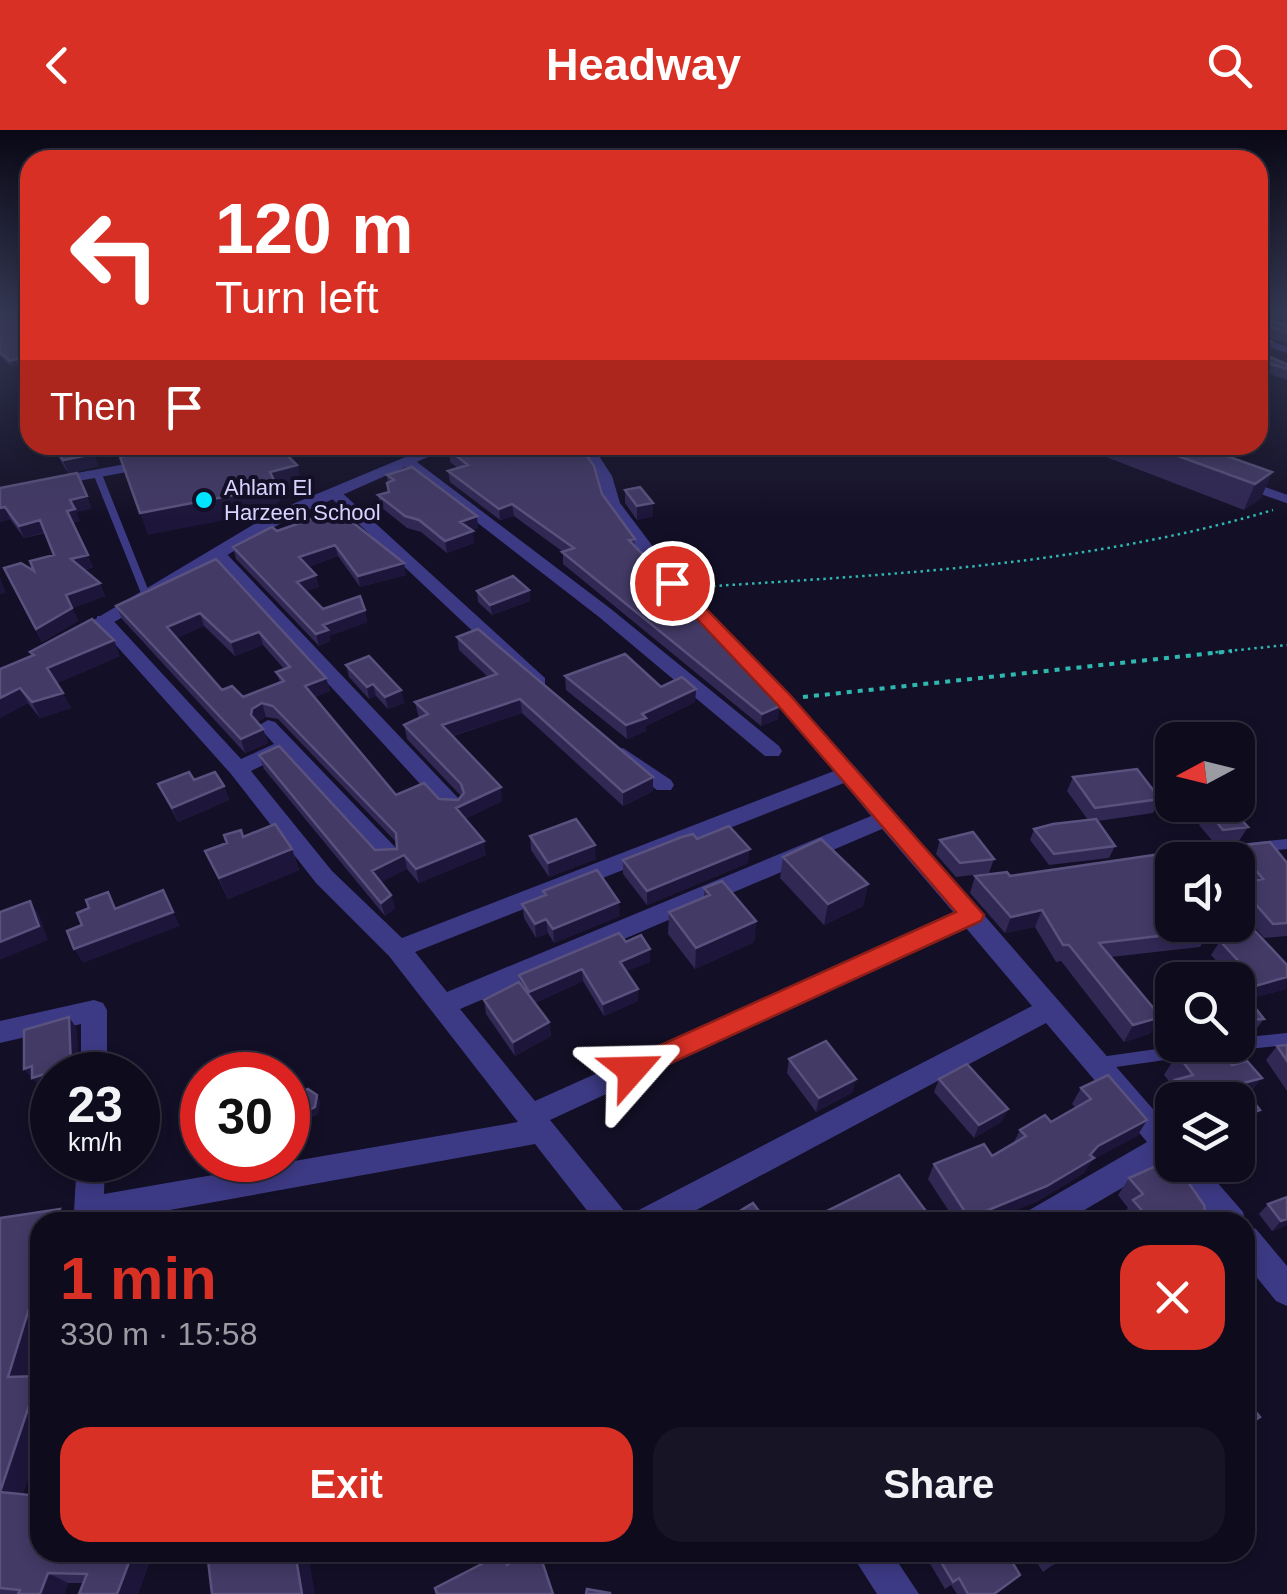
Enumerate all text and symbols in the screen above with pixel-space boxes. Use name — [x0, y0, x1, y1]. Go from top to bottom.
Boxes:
icon: back — [30, 38, 85, 93]
icon: search — [1202, 38, 1257, 93]
text: Headway — [546, 39, 741, 90]
icon: left — [50, 190, 180, 320]
text: 120 m — [215, 190, 413, 268]
text: Turn left — [215, 272, 378, 323]
icon: arrive — [157, 380, 212, 435]
text: Then — [50, 386, 137, 428]
place label: Ahlam El Harzeen School — [224, 475, 381, 525]
marker: Ahlam El Harzeen School — [193, 489, 215, 511]
pin — [630, 541, 715, 626]
icon: arrive — [645, 556, 700, 611]
north arrow — [1155, 722, 1255, 822]
map controls — [1155, 722, 1255, 1182]
button: sound — [1155, 842, 1255, 942]
button: search — [1155, 962, 1255, 1062]
position arrow — [580, 1018, 684, 1122]
speed limit sign: 30 — [180, 1052, 310, 1182]
text: 23 — [67, 1077, 123, 1133]
button: layers — [1155, 1082, 1255, 1182]
text: km/h — [68, 1128, 122, 1156]
text: 1 min — [60, 1245, 217, 1312]
button: close — [1120, 1245, 1225, 1350]
text: 330 m · 15:58 — [60, 1316, 257, 1352]
button: Exit — [60, 1427, 633, 1542]
button: Share — [653, 1427, 1225, 1542]

